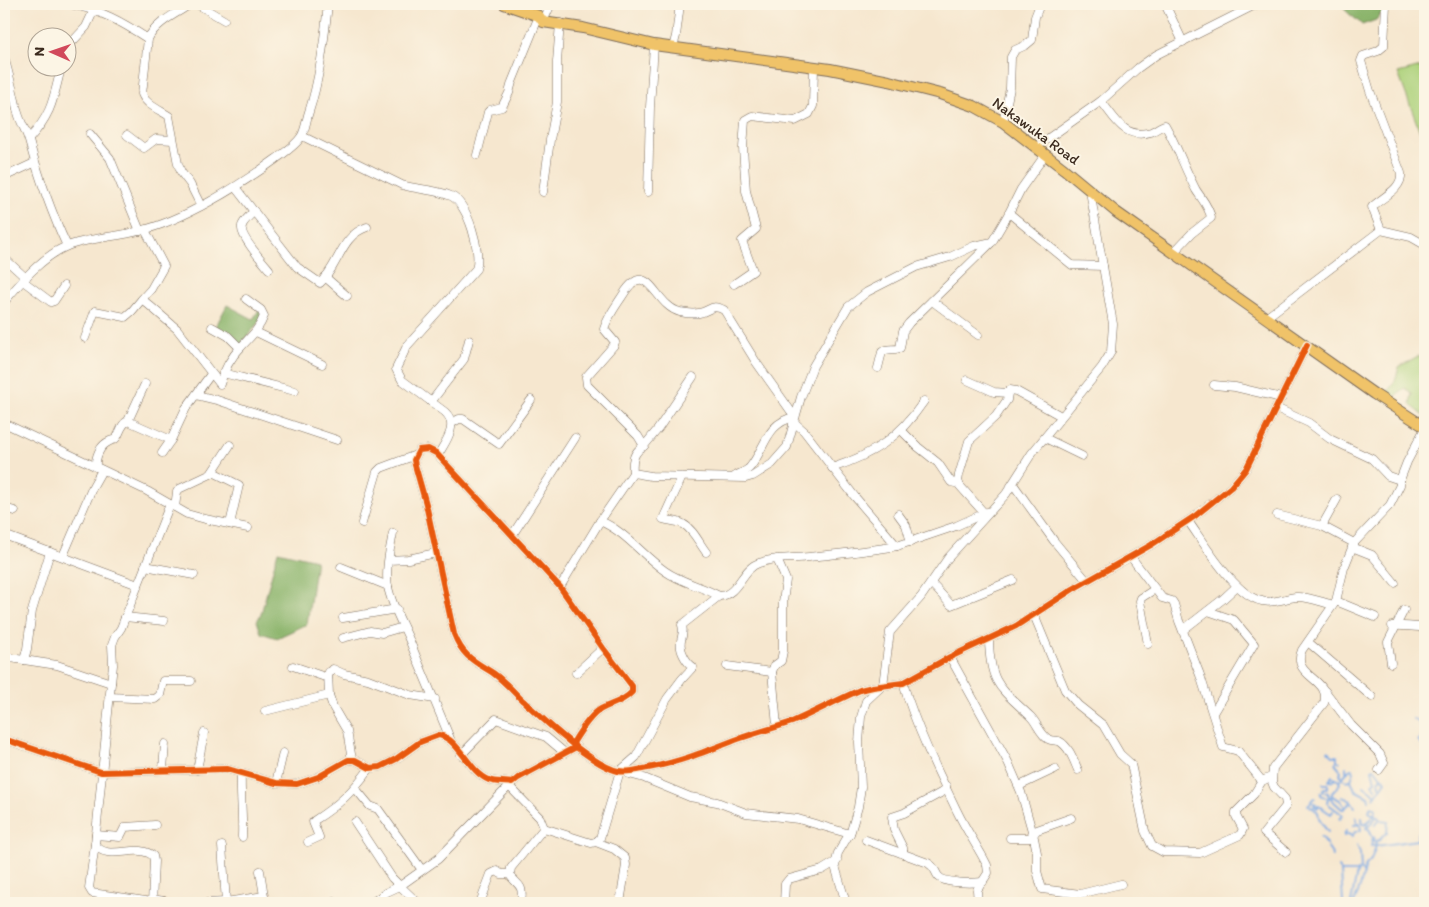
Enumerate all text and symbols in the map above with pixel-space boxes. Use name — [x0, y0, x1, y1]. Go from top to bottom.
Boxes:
north arrow — [28, 28, 78, 78]
text: N — [31, 47, 48, 57]
street label: Nakawuka Road — [989, 93, 1084, 169]

